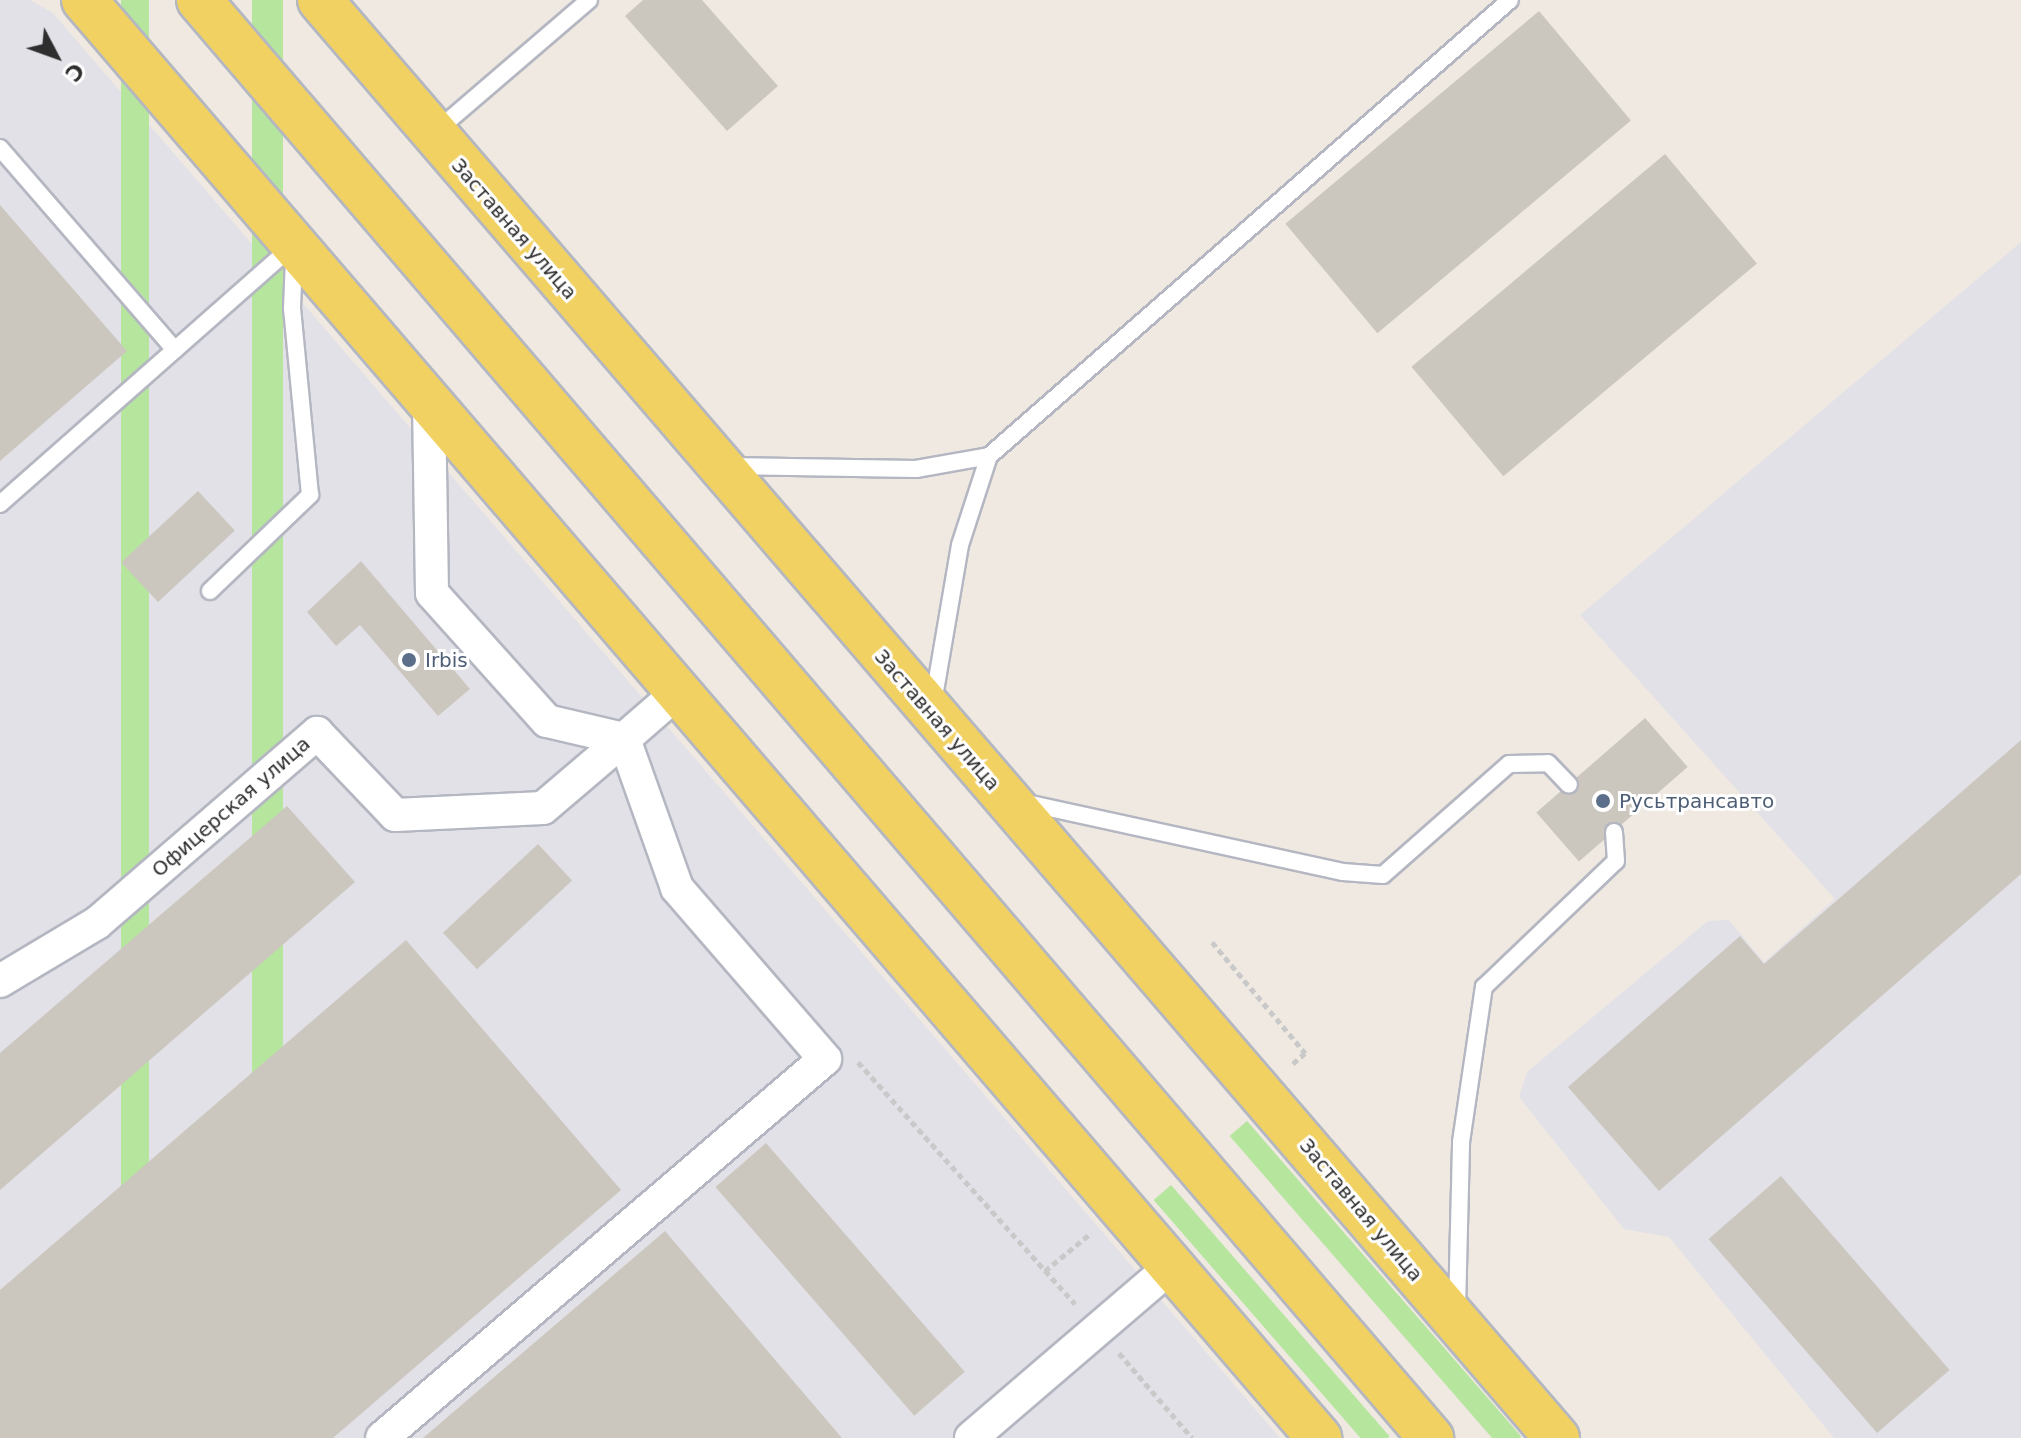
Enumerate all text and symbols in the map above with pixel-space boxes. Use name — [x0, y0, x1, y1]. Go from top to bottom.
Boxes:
north arrow — [16, 16, 96, 96]
text: С — [60, 58, 89, 86]
street label: Заставная улица — [446, 154, 582, 304]
street label: Заставная улица — [869, 645, 1005, 795]
place label: Irbis — [425, 648, 468, 672]
marker: Irbis — [400, 651, 418, 669]
street label: Офицерская улица — [147, 732, 315, 882]
place label: Русьтрансавто — [1619, 789, 1774, 813]
marker: Русьтрансавто — [1594, 792, 1612, 810]
street label: Заставная улица — [1294, 1134, 1428, 1286]

